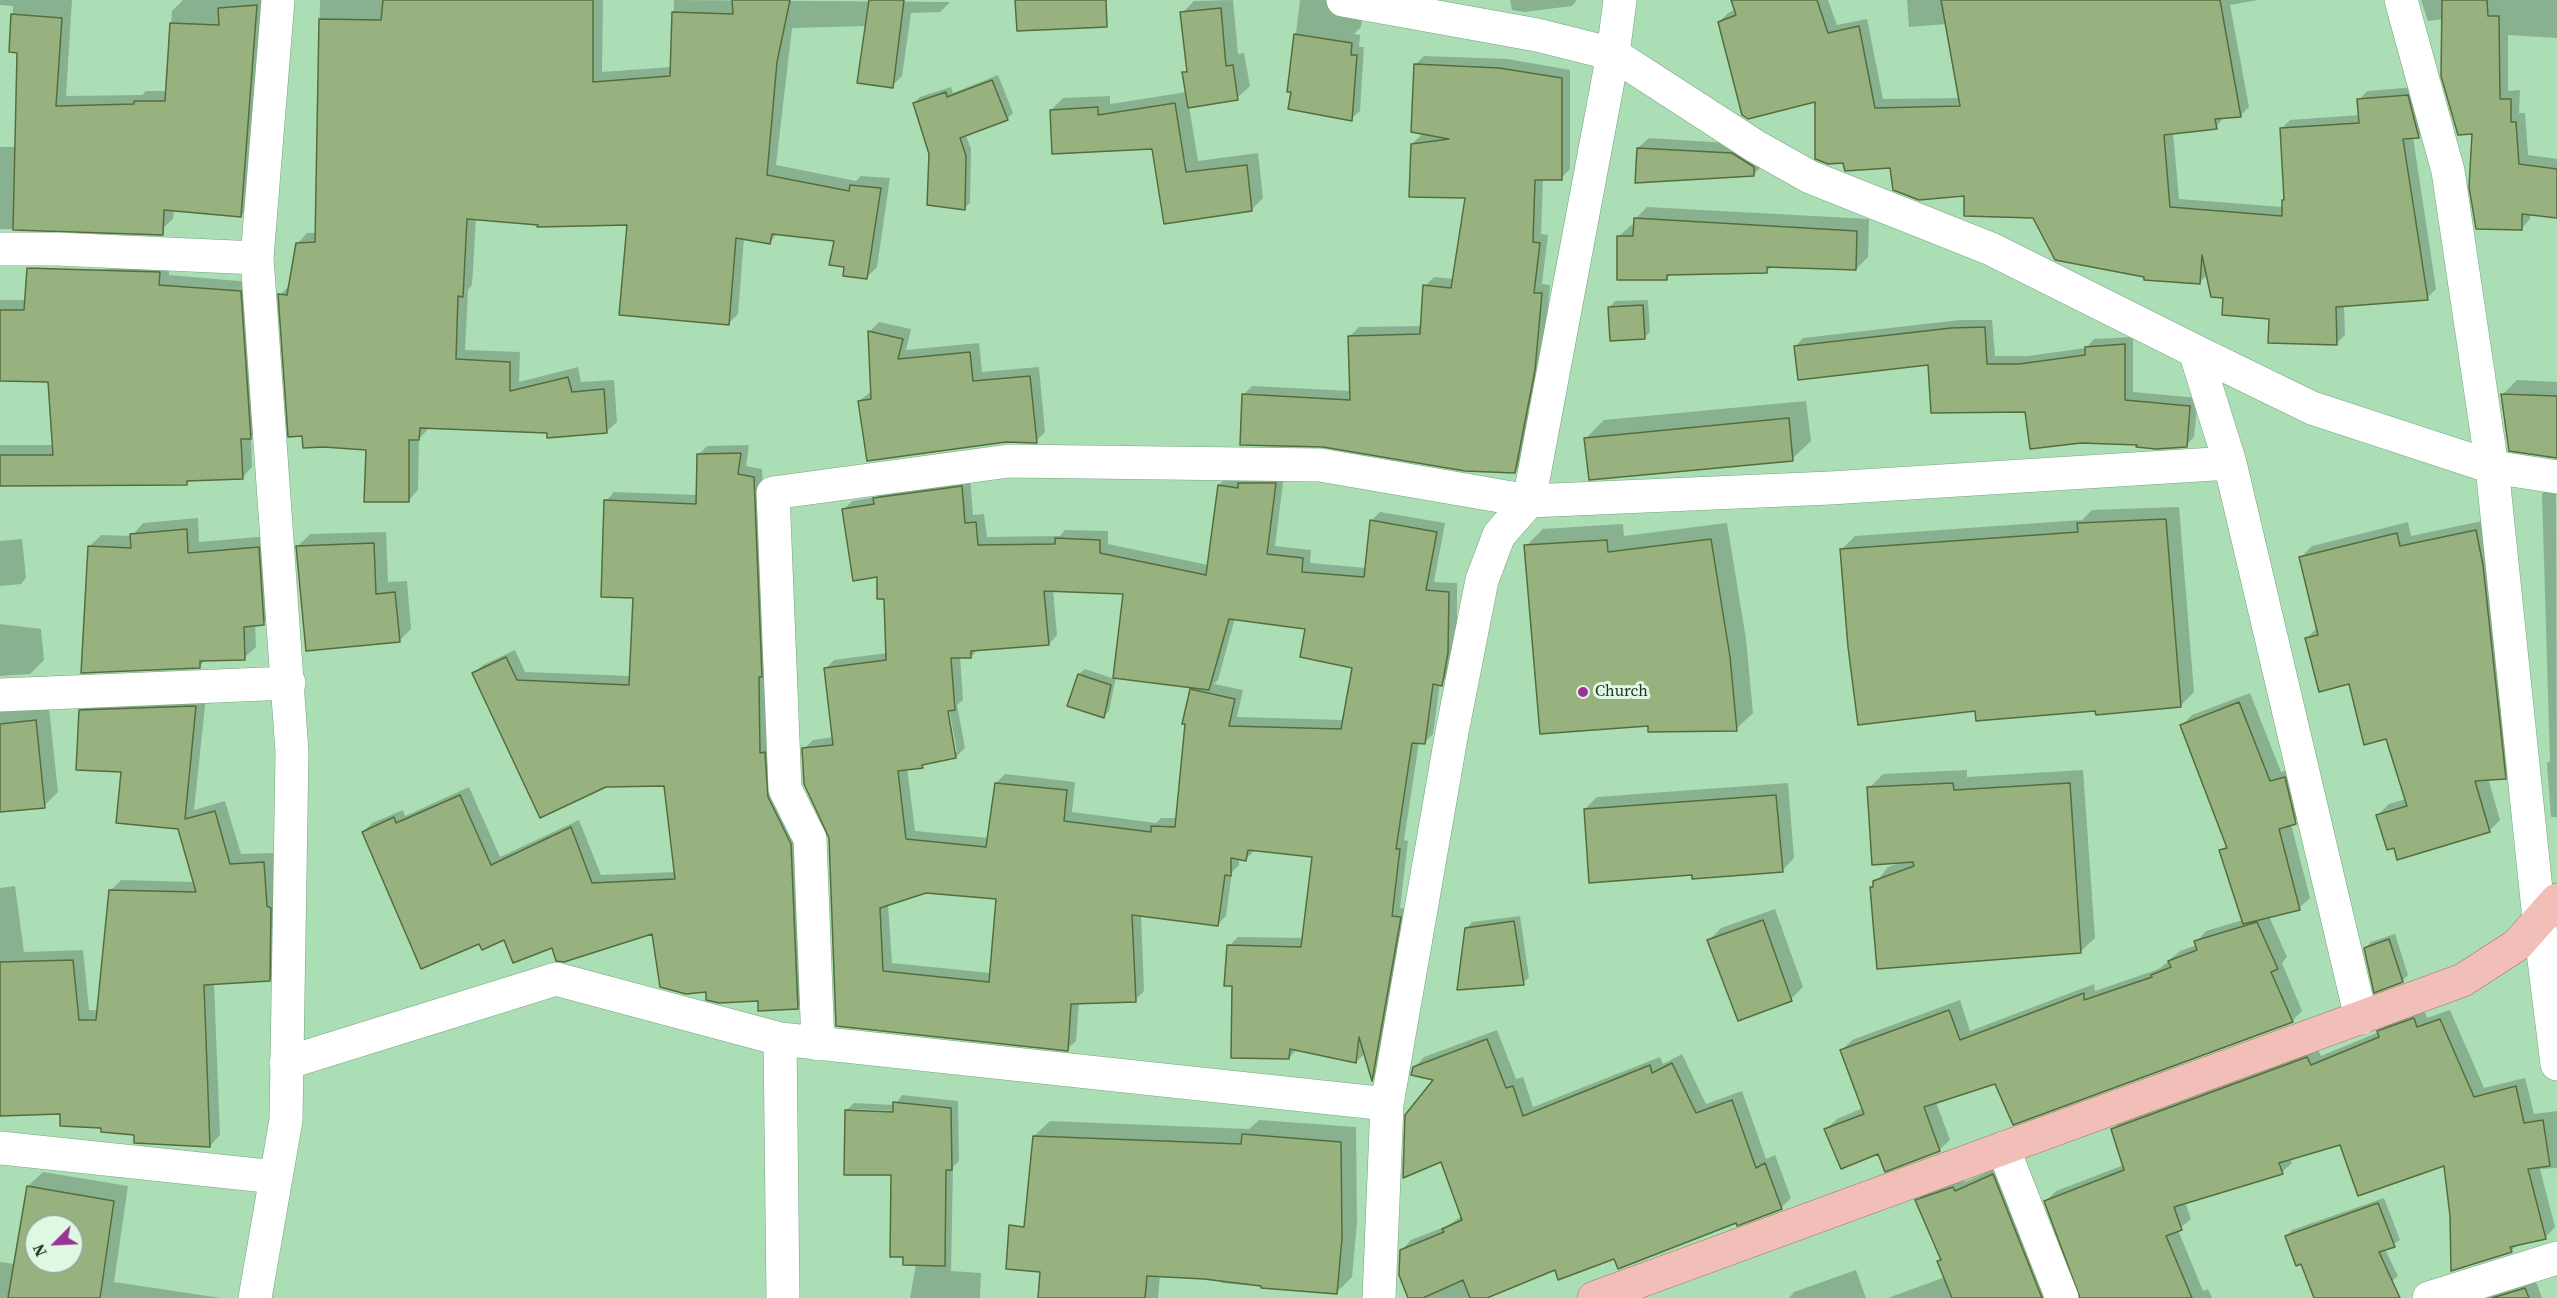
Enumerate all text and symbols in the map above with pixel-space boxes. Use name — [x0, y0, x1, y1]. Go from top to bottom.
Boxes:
place label: Church — [1595, 682, 1648, 702]
marker: Church — [1576, 685, 1590, 699]
north arrow — [24, 1214, 84, 1274]
text: N — [27, 1241, 52, 1260]

